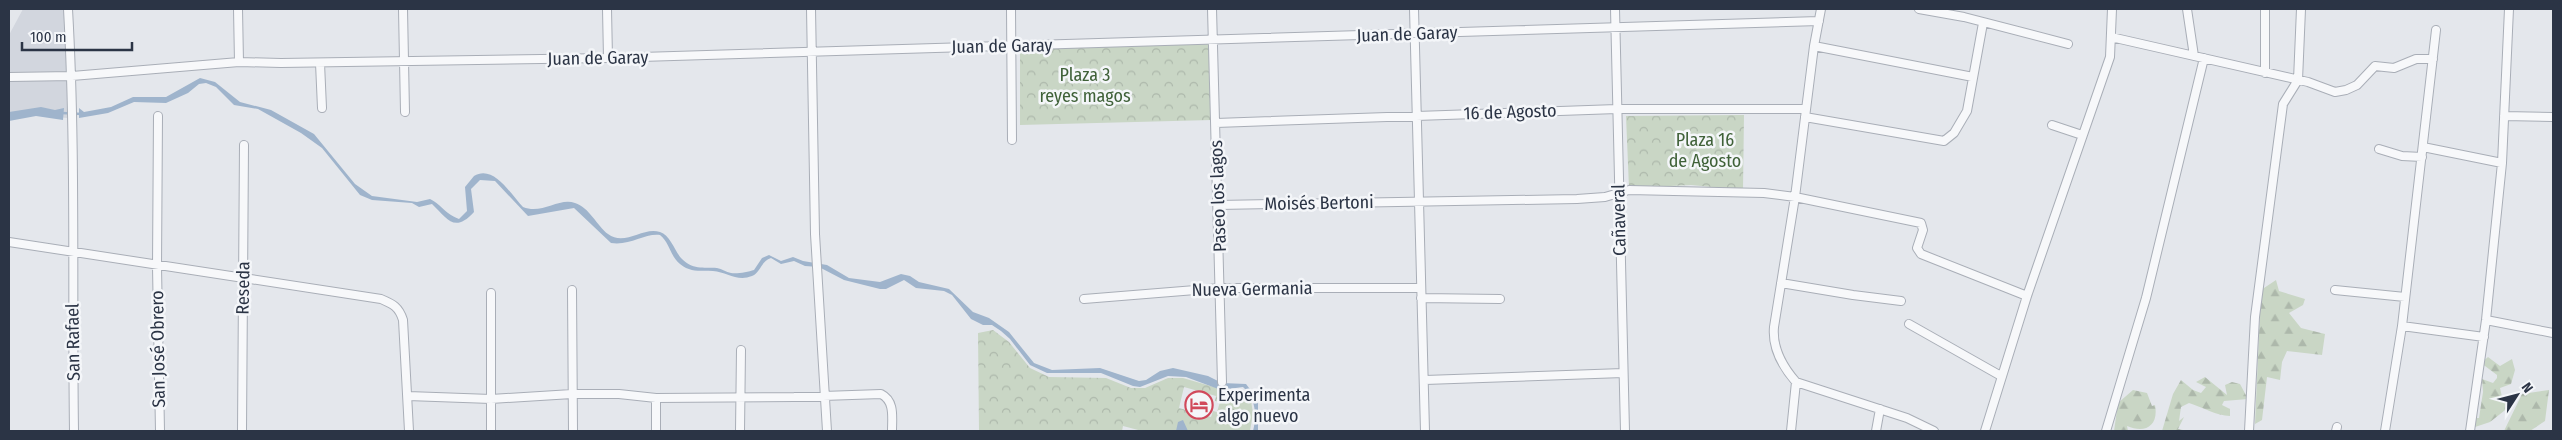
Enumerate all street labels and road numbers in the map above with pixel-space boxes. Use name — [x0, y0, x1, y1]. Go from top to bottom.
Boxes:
street label: Juan de Garay — [1356, 21, 1458, 47]
street label: Juan de Garay — [951, 34, 1053, 58]
street label: Juan de Garay — [547, 46, 649, 70]
street label: 16 de Agosto — [1463, 99, 1557, 125]
street label: Paseo los lagos — [1205, 139, 1231, 252]
street label: Cañaveral — [1607, 184, 1631, 256]
street label: Moisés Bertoni — [1264, 191, 1374, 215]
street label: Reseda — [232, 261, 254, 315]
street label: Nueva Germania — [1191, 277, 1313, 301]
street label: San José Obrero — [146, 290, 170, 408]
street label: San Rafael — [61, 303, 85, 381]

